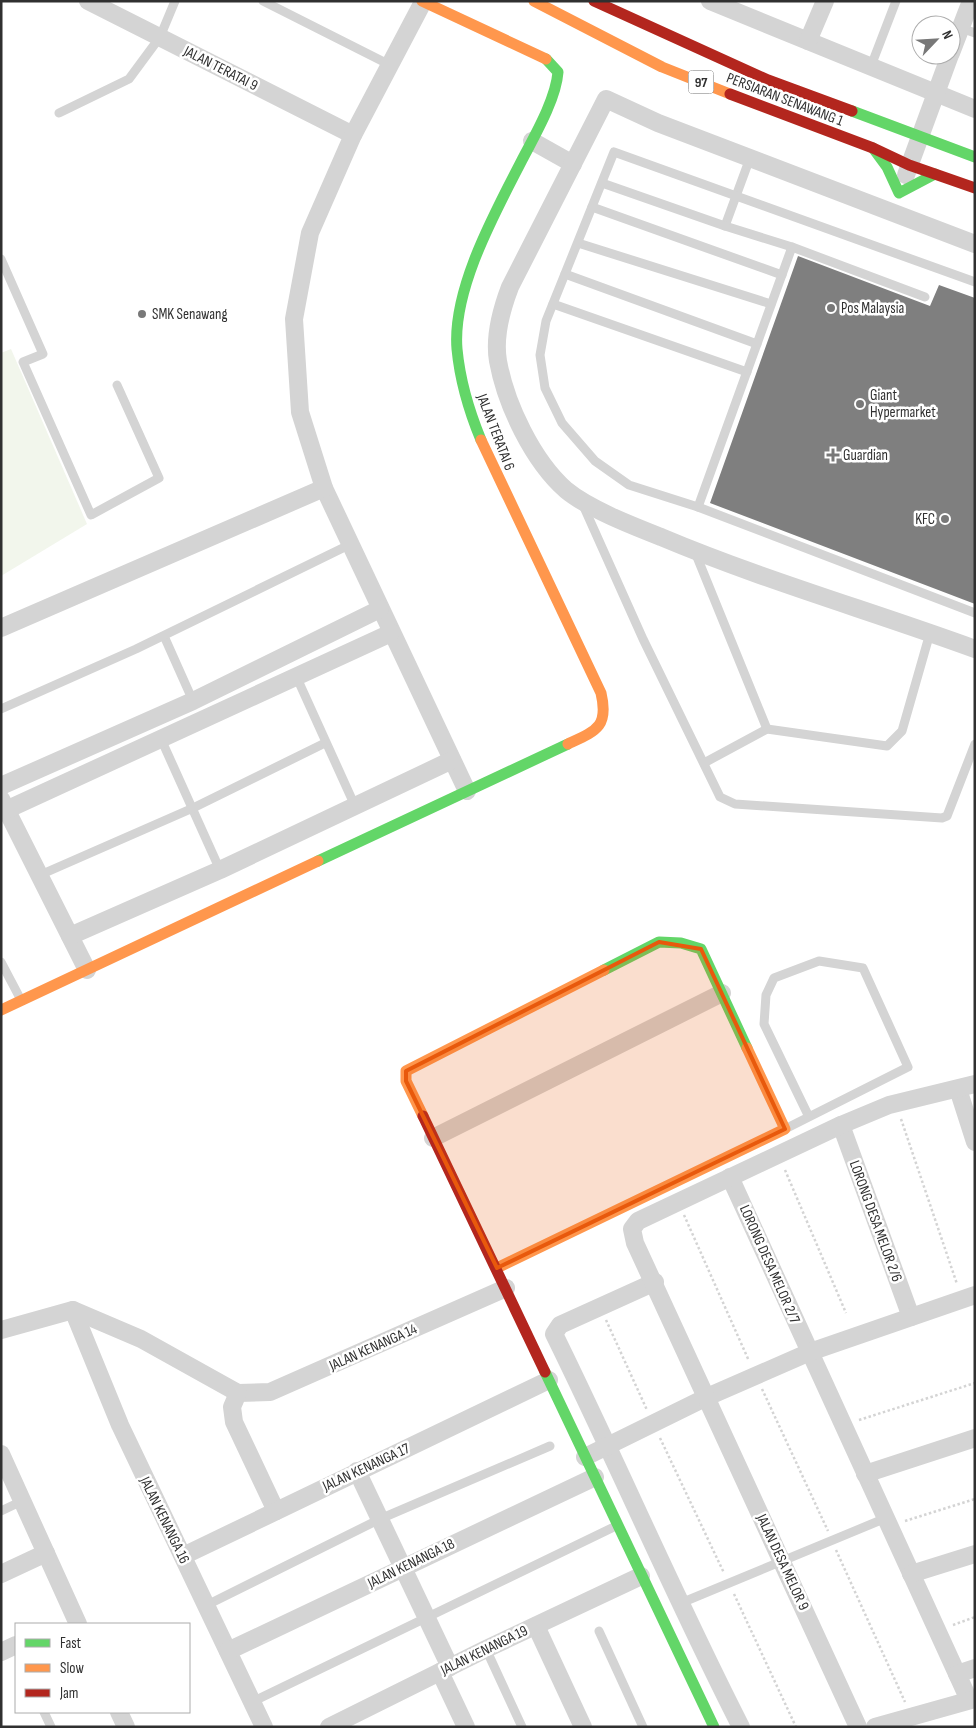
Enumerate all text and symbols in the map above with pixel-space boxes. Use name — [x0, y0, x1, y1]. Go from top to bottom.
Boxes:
north arrow — [911, 15, 961, 65]
text: N — [938, 28, 957, 42]
street label: JALAN TERATAI 9 — [180, 41, 261, 95]
street label: PERSIARAN SENAWANG 1 — [724, 68, 847, 131]
road number: 97 — [688, 70, 714, 94]
place label: Pos Malaysia — [841, 299, 904, 318]
marker: Pos Malaysia — [825, 302, 837, 314]
place label: SMK Senawang — [152, 305, 228, 324]
marker: SMK Senawang — [136, 308, 148, 320]
place label: Giant Hypermarket — [870, 386, 936, 422]
street label: JALAN TERATAI 6 — [472, 390, 519, 473]
marker: Giant Hypermarket — [854, 398, 866, 410]
place label: Guardian — [843, 446, 888, 465]
marker: Guardian — [827, 449, 839, 461]
place label: KFC — [915, 510, 935, 529]
marker: KFC — [939, 513, 951, 525]
street label: LORONG DESA MELOR 2/6 — [845, 1158, 906, 1284]
street label: LORONG DESA MELOR 2/7 — [735, 1202, 804, 1326]
street label: JALAN KENANGA 14 — [325, 1320, 420, 1376]
street label: JALAN KENANGA 17 — [319, 1439, 413, 1496]
street label: JALAN KENANGA 16 — [135, 1473, 194, 1567]
street label: JALAN DESA MELOR 9 — [751, 1510, 813, 1613]
street label: JALAN KENANGA 18 — [364, 1534, 458, 1593]
street label: JALAN KENANGA 19 — [437, 1621, 531, 1680]
legend — [15, 1623, 190, 1713]
text: Fast — [60, 1634, 82, 1653]
text: Slow — [60, 1659, 84, 1678]
text: Jam — [59, 1684, 78, 1703]

